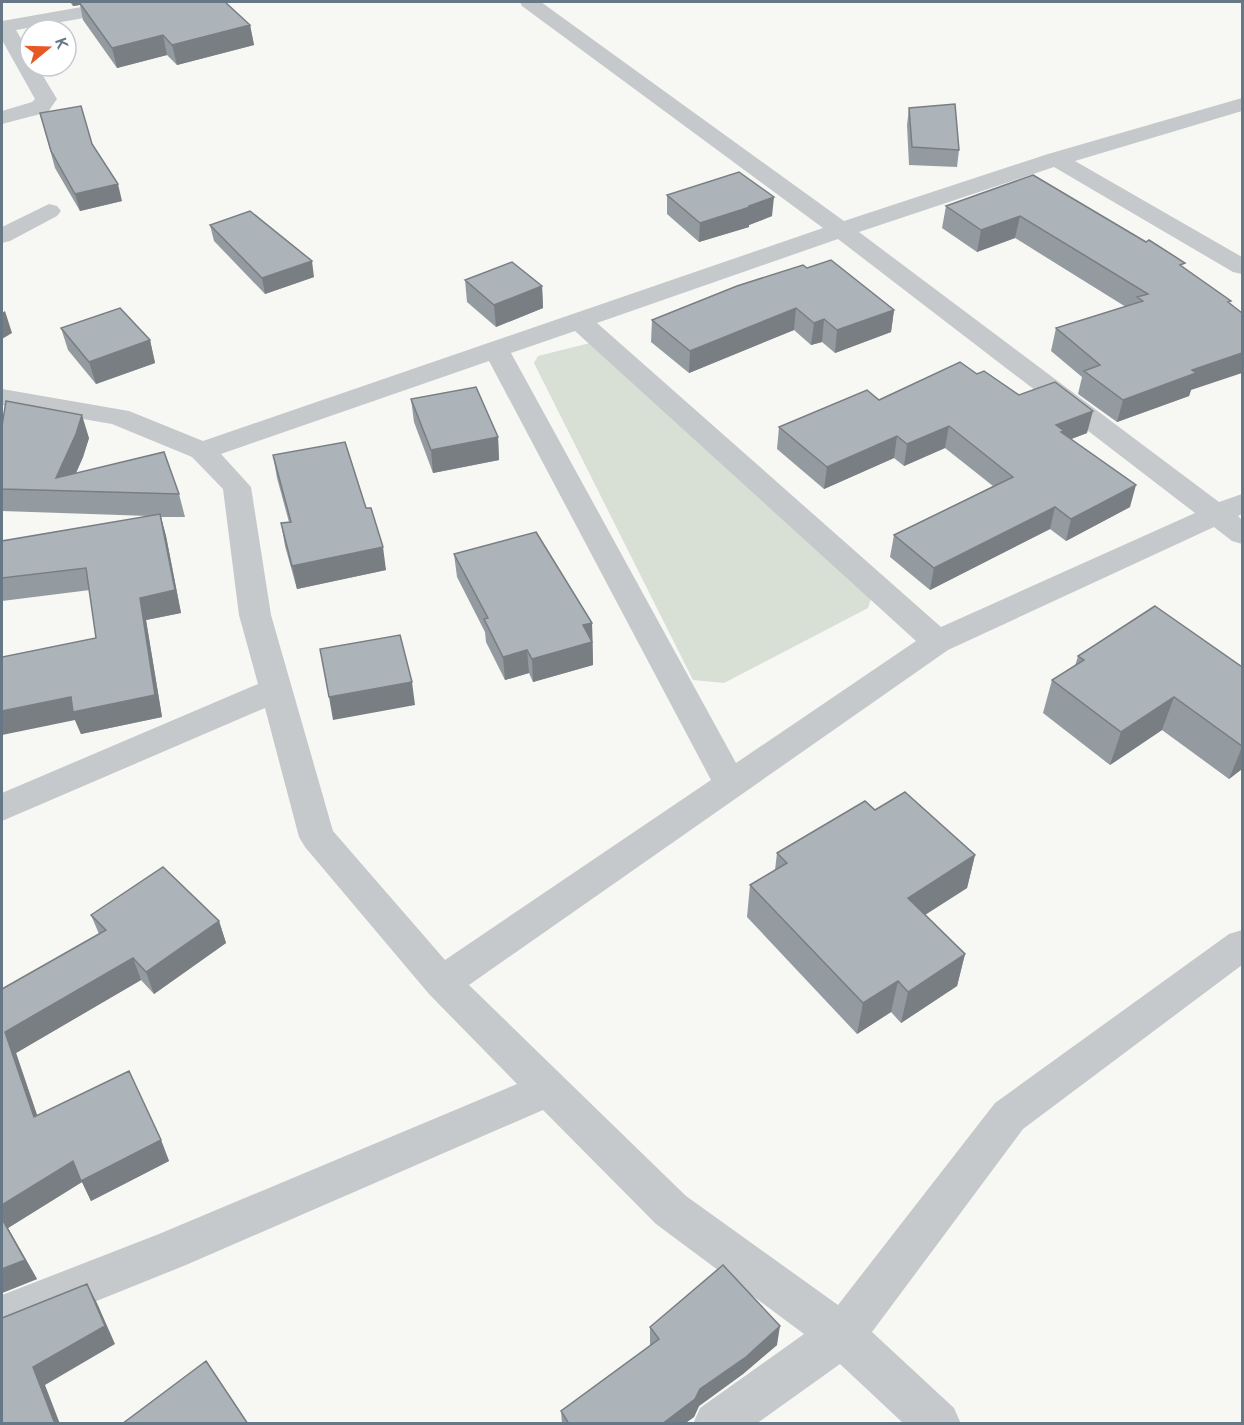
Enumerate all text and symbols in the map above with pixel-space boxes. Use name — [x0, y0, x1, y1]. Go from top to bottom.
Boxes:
north arrow — [18, 18, 78, 78]
text: K — [51, 35, 73, 52]

